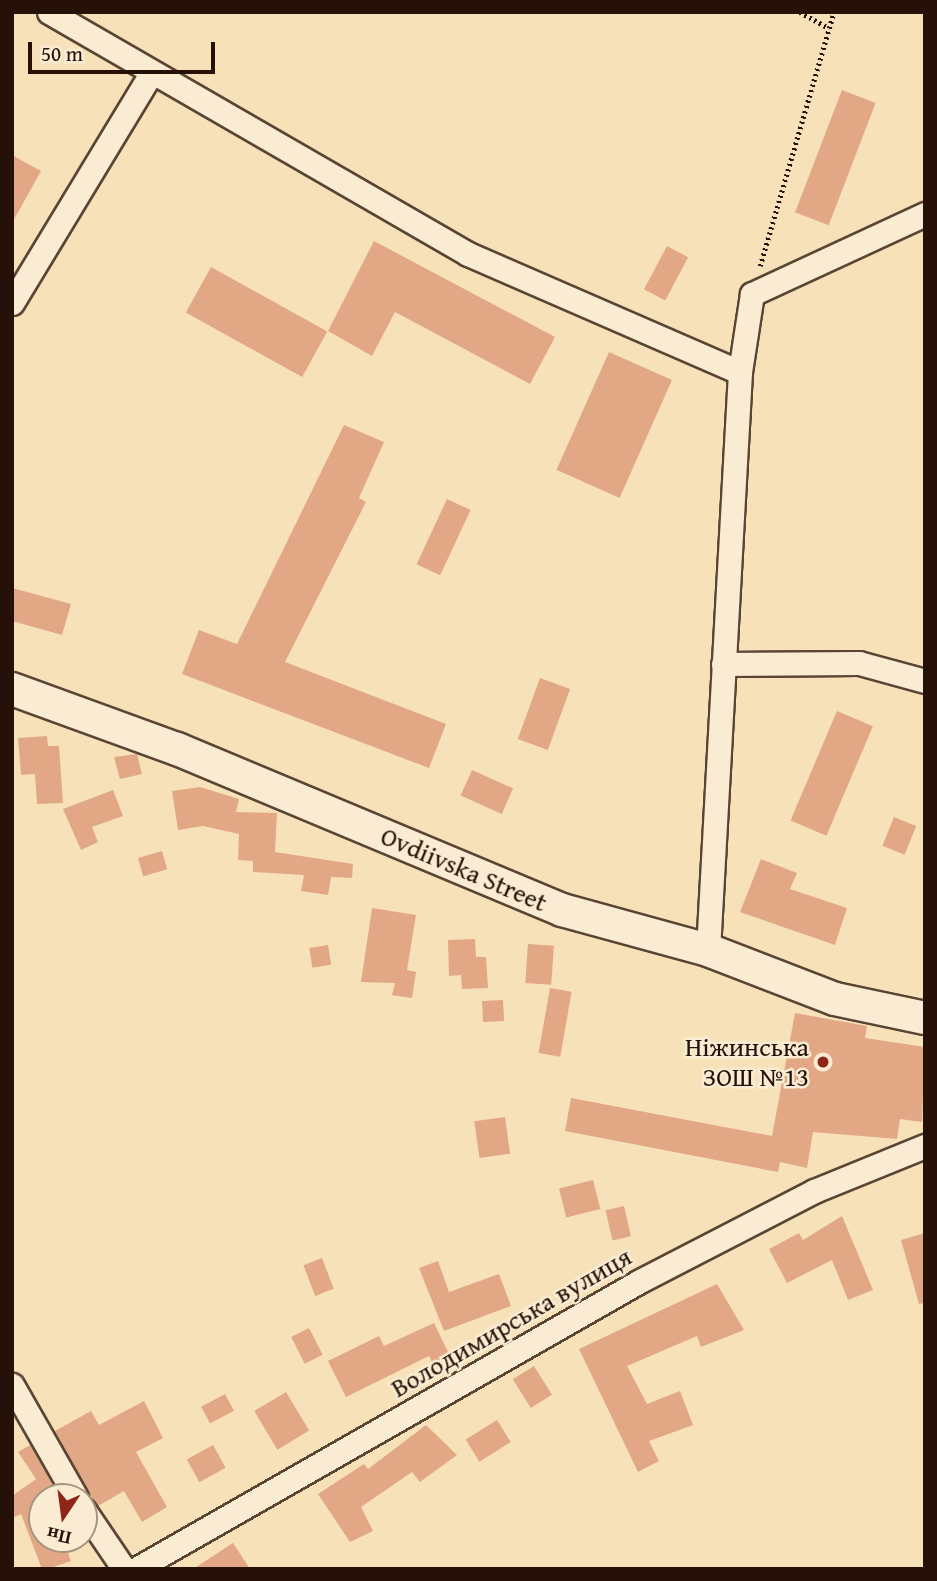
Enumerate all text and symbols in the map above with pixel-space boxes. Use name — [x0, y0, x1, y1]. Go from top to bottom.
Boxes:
scale bar — [32, 28, 219, 72]
text: 50 m — [41, 38, 83, 69]
street label: Ovdiivska Street — [376, 820, 552, 918]
place label: Ніжинська ЗОШ №13 — [685, 1031, 809, 1092]
marker: Ніжинська ЗОШ №13 — [815, 1054, 831, 1070]
street label: Володимирська вулиця — [385, 1240, 637, 1404]
north arrow — [28, 1483, 98, 1553]
text: Пн — [44, 1520, 74, 1553]

